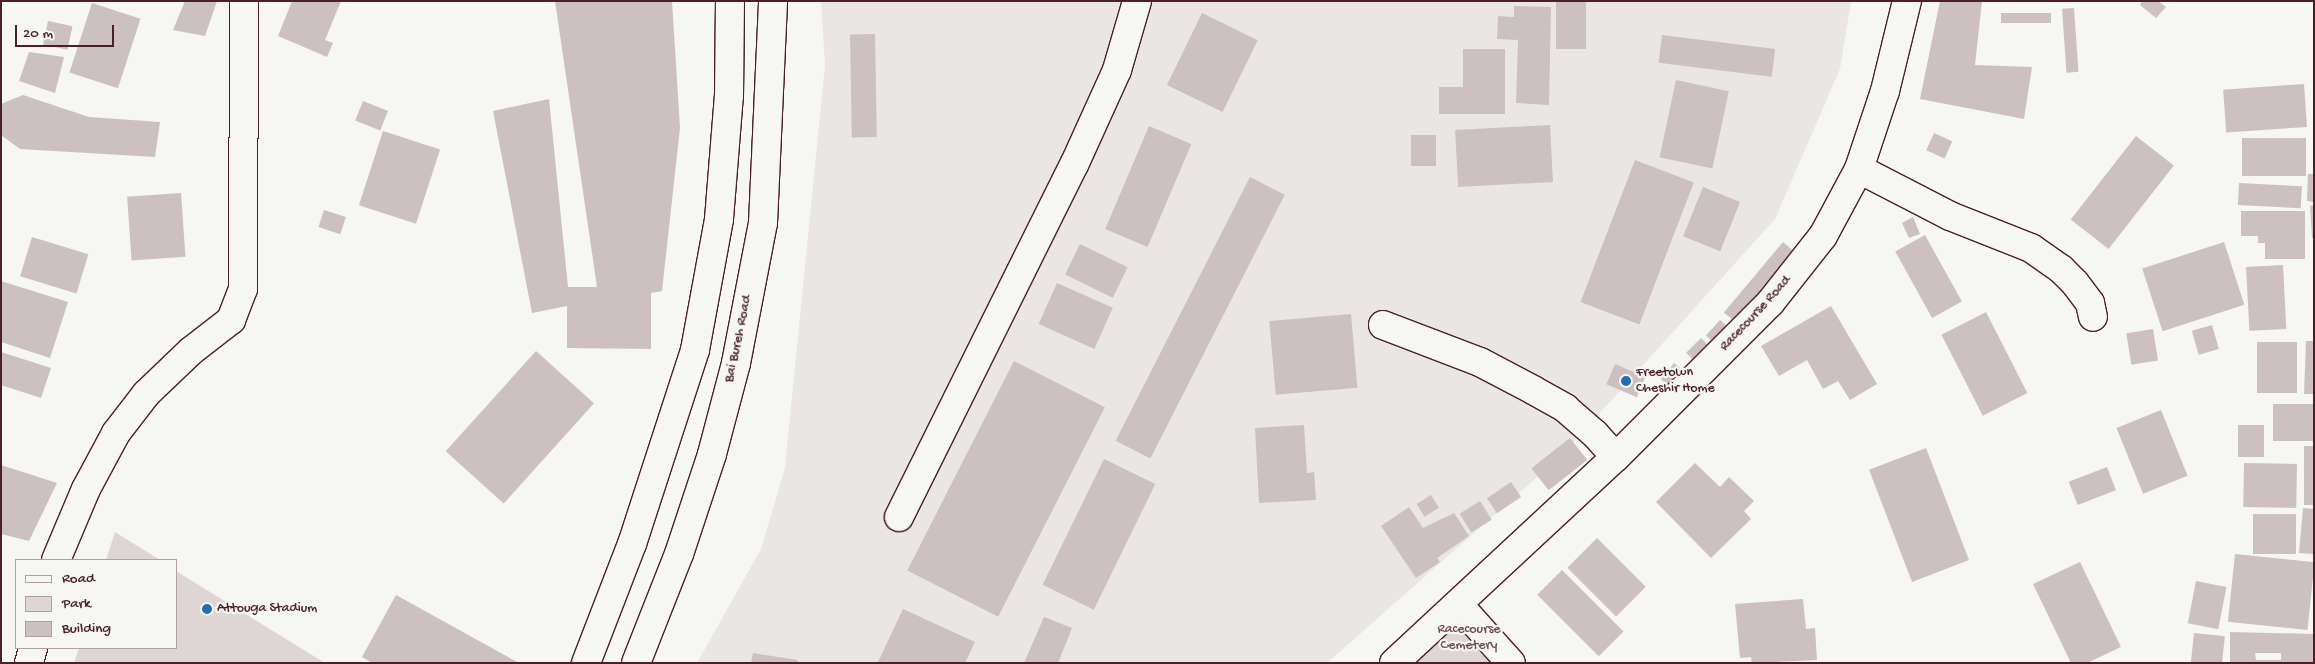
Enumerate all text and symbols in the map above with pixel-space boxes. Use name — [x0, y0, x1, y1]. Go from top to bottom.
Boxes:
scale bar — [18, 15, 116, 47]
text: 20 m — [23, 25, 53, 43]
street label: Racecourse Road — [1717, 273, 1795, 355]
street label: Bai Bureh Road — [722, 294, 756, 384]
place label: Freetown Cheshir Home — [1636, 365, 1715, 398]
marker: Freetown Cheshir Home — [1620, 375, 1632, 387]
legend — [15, 559, 178, 649]
text: Road — [62, 570, 95, 588]
text: Park — [62, 595, 91, 613]
place label: Attouga Stadium — [217, 601, 317, 617]
marker: Attouga Stadium — [201, 603, 213, 615]
text: Building — [62, 620, 111, 638]
park label: Racecourse Cemetery — [1437, 622, 1501, 654]

